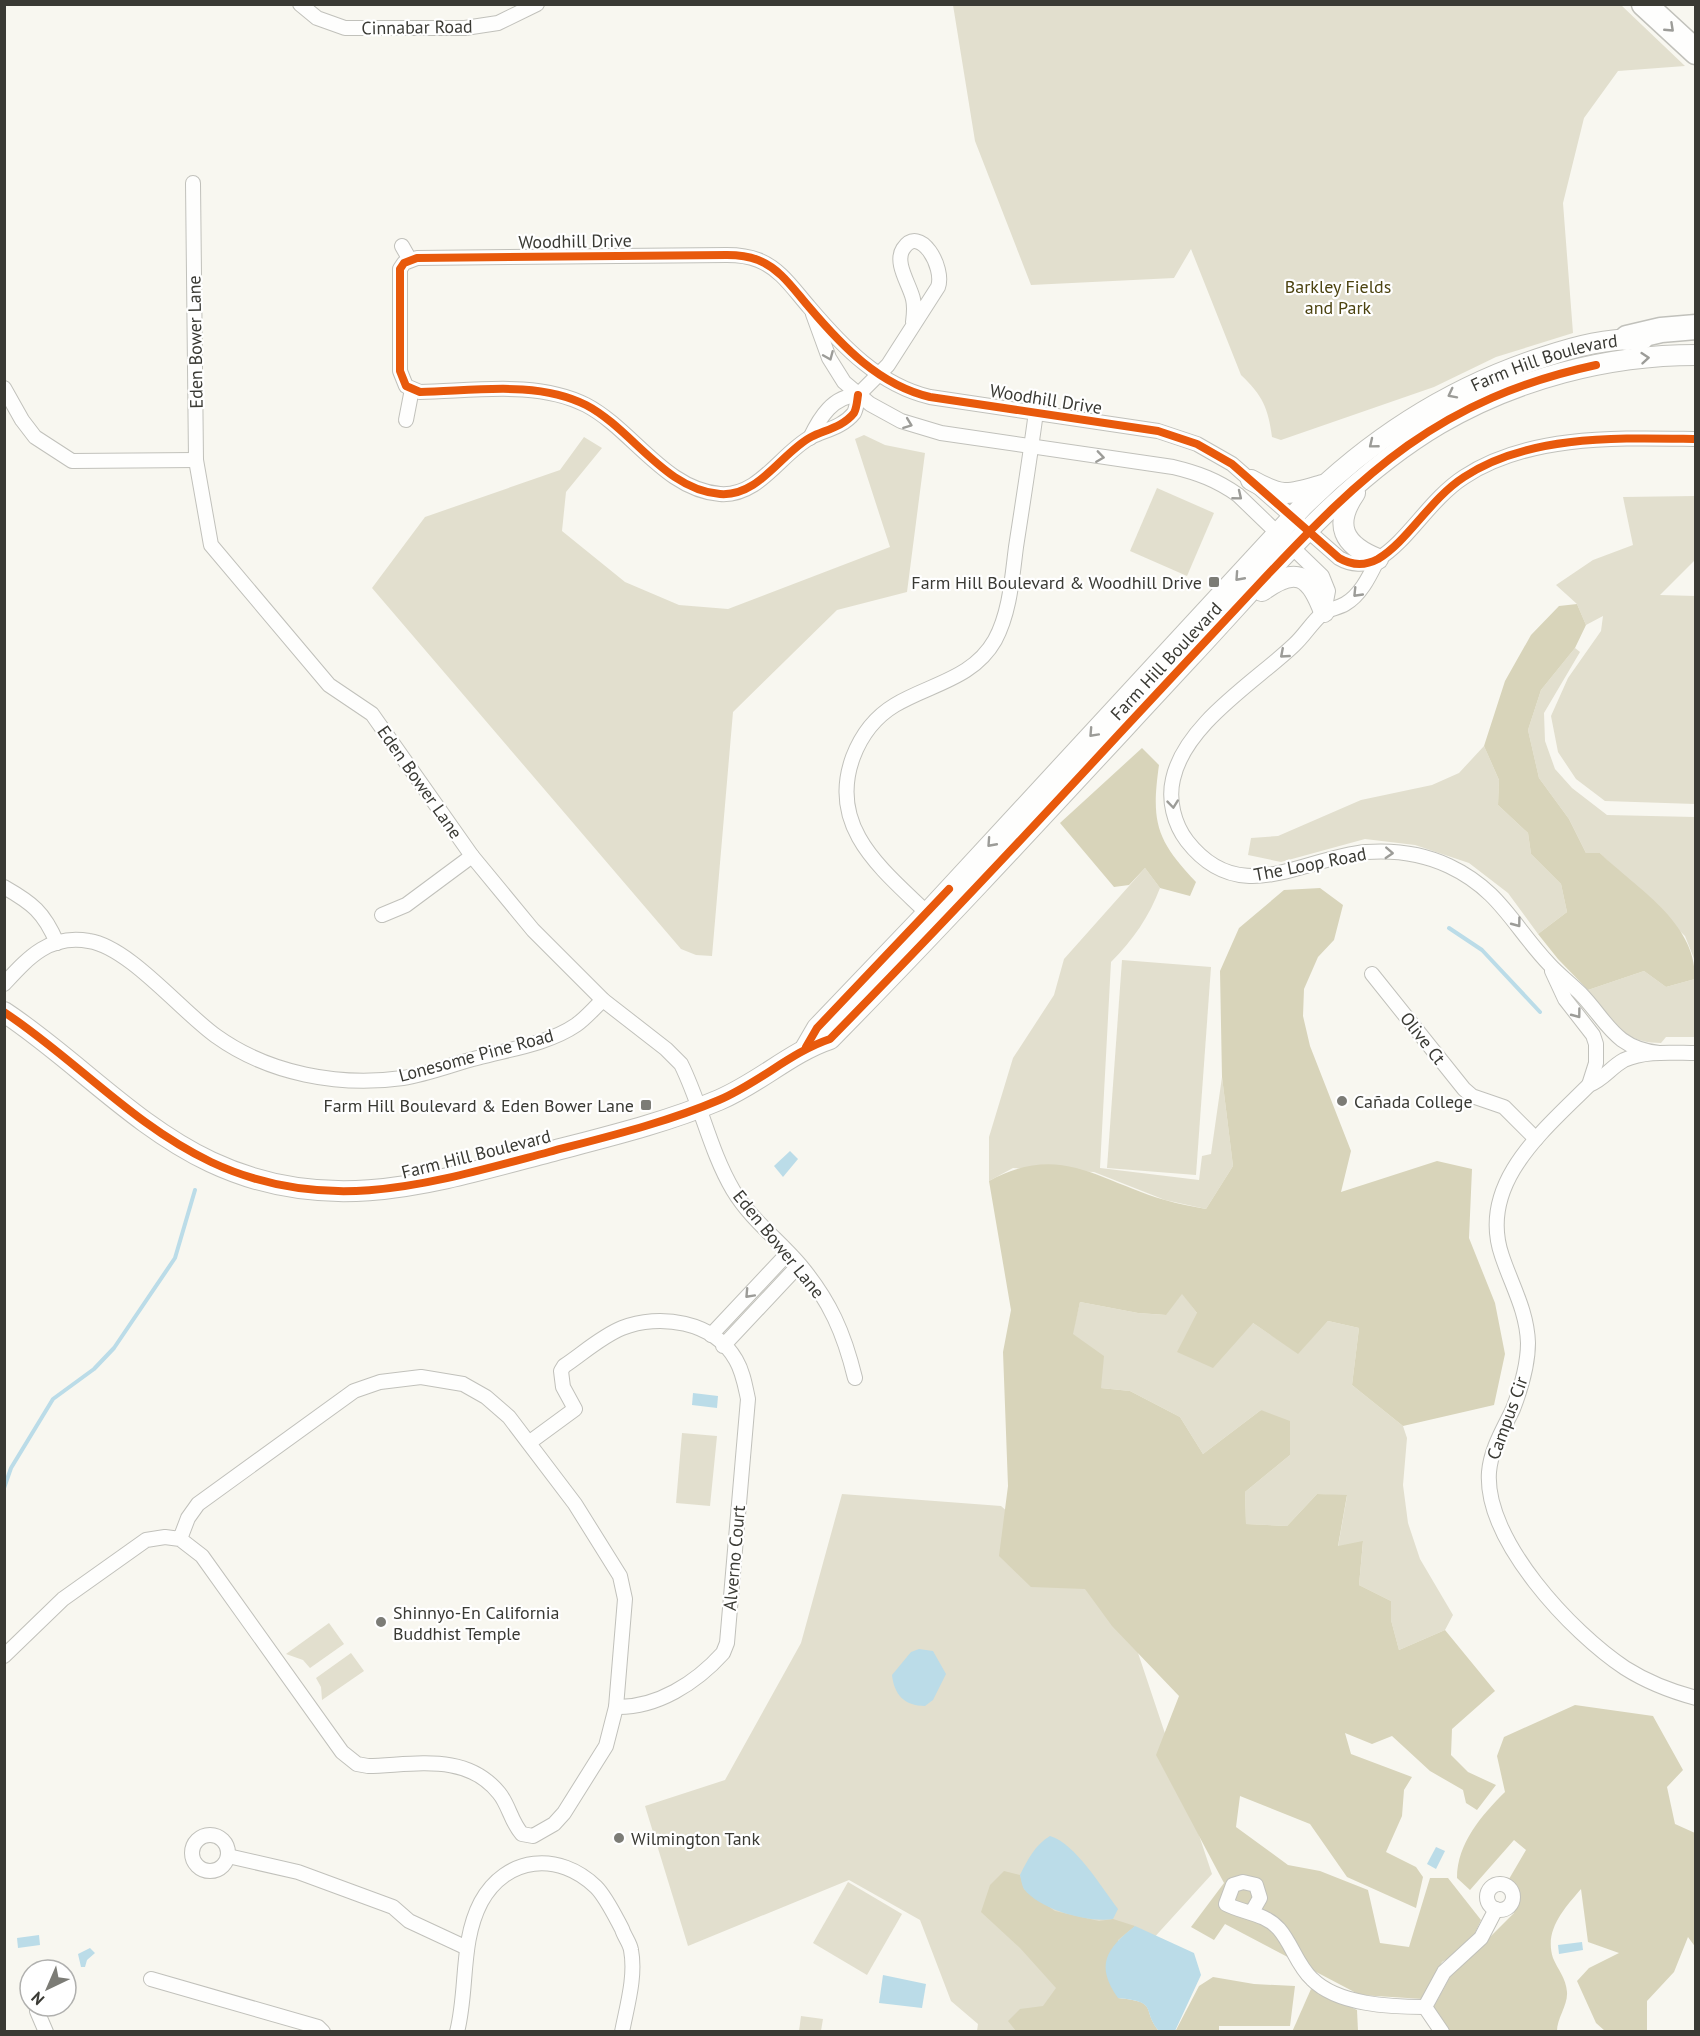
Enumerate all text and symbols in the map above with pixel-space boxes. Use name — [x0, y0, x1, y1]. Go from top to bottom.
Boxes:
street label: Cinnabar Road — [361, 15, 473, 39]
one-way arrow — [1663, 21, 1674, 32]
street label: Woodhill Drive — [518, 229, 632, 253]
street label: Eden Bower Lane — [182, 275, 208, 409]
park label: Barkley Fields and Park — [1285, 275, 1391, 319]
street label: Farm Hill Boulevard — [1467, 328, 1619, 396]
one-way arrow — [822, 350, 834, 361]
one-way arrow — [1641, 352, 1650, 365]
street label: Woodhill Drive — [988, 379, 1104, 419]
one-way arrow — [1448, 387, 1459, 398]
one-way arrow — [902, 417, 913, 429]
one-way arrow — [1369, 437, 1380, 448]
one-way arrow — [1096, 450, 1105, 462]
one-way arrow — [1231, 489, 1242, 500]
one-way arrow — [1235, 570, 1246, 581]
place label: Farm Hill Boulevard & Woodhill Drive — [911, 571, 1202, 594]
marker: Farm Hill Boulevard & Woodhill Drive — [1207, 575, 1221, 589]
one-way arrow — [1354, 585, 1365, 596]
street label: Farm Hill Boulevard — [1105, 597, 1227, 725]
one-way arrow — [1280, 647, 1290, 658]
street label: Eden Bower Lane — [372, 721, 468, 843]
one-way arrow — [1089, 727, 1100, 737]
one-way arrow — [1166, 799, 1179, 808]
one-way arrow — [987, 836, 998, 847]
street label: The Loop Road — [1252, 842, 1368, 886]
one-way arrow — [1385, 846, 1394, 859]
one-way arrow — [1510, 916, 1521, 927]
street label: Olive Ct — [1395, 1007, 1451, 1069]
one-way arrow — [1570, 1008, 1581, 1019]
street label: Lonesome Pine Road — [396, 1023, 556, 1087]
place label: Cañada College — [1354, 1090, 1473, 1113]
place label: Farm Hill Boulevard & Eden Bower Lane — [323, 1094, 634, 1117]
marker: Cañada College — [1335, 1094, 1349, 1108]
marker: Farm Hill Boulevard & Eden Bower Lane — [639, 1098, 653, 1112]
street label: Farm Hill Boulevard — [399, 1124, 553, 1184]
street label: Eden Bower Lane — [728, 1185, 830, 1303]
one-way arrow — [746, 1287, 757, 1298]
street label: Campus Cir — [1481, 1373, 1533, 1463]
street label: Alverno Court — [718, 1504, 750, 1612]
place label: Shinnyo-En California Buddhist Temple — [393, 1601, 559, 1645]
marker: Shinnyo-En California Buddhist Temple — [374, 1615, 388, 1629]
place label: Wilmington Tank — [631, 1827, 760, 1850]
marker: Wilmington Tank — [612, 1831, 626, 1845]
north arrow — [18, 1958, 78, 2018]
text: N — [27, 1988, 48, 2010]

